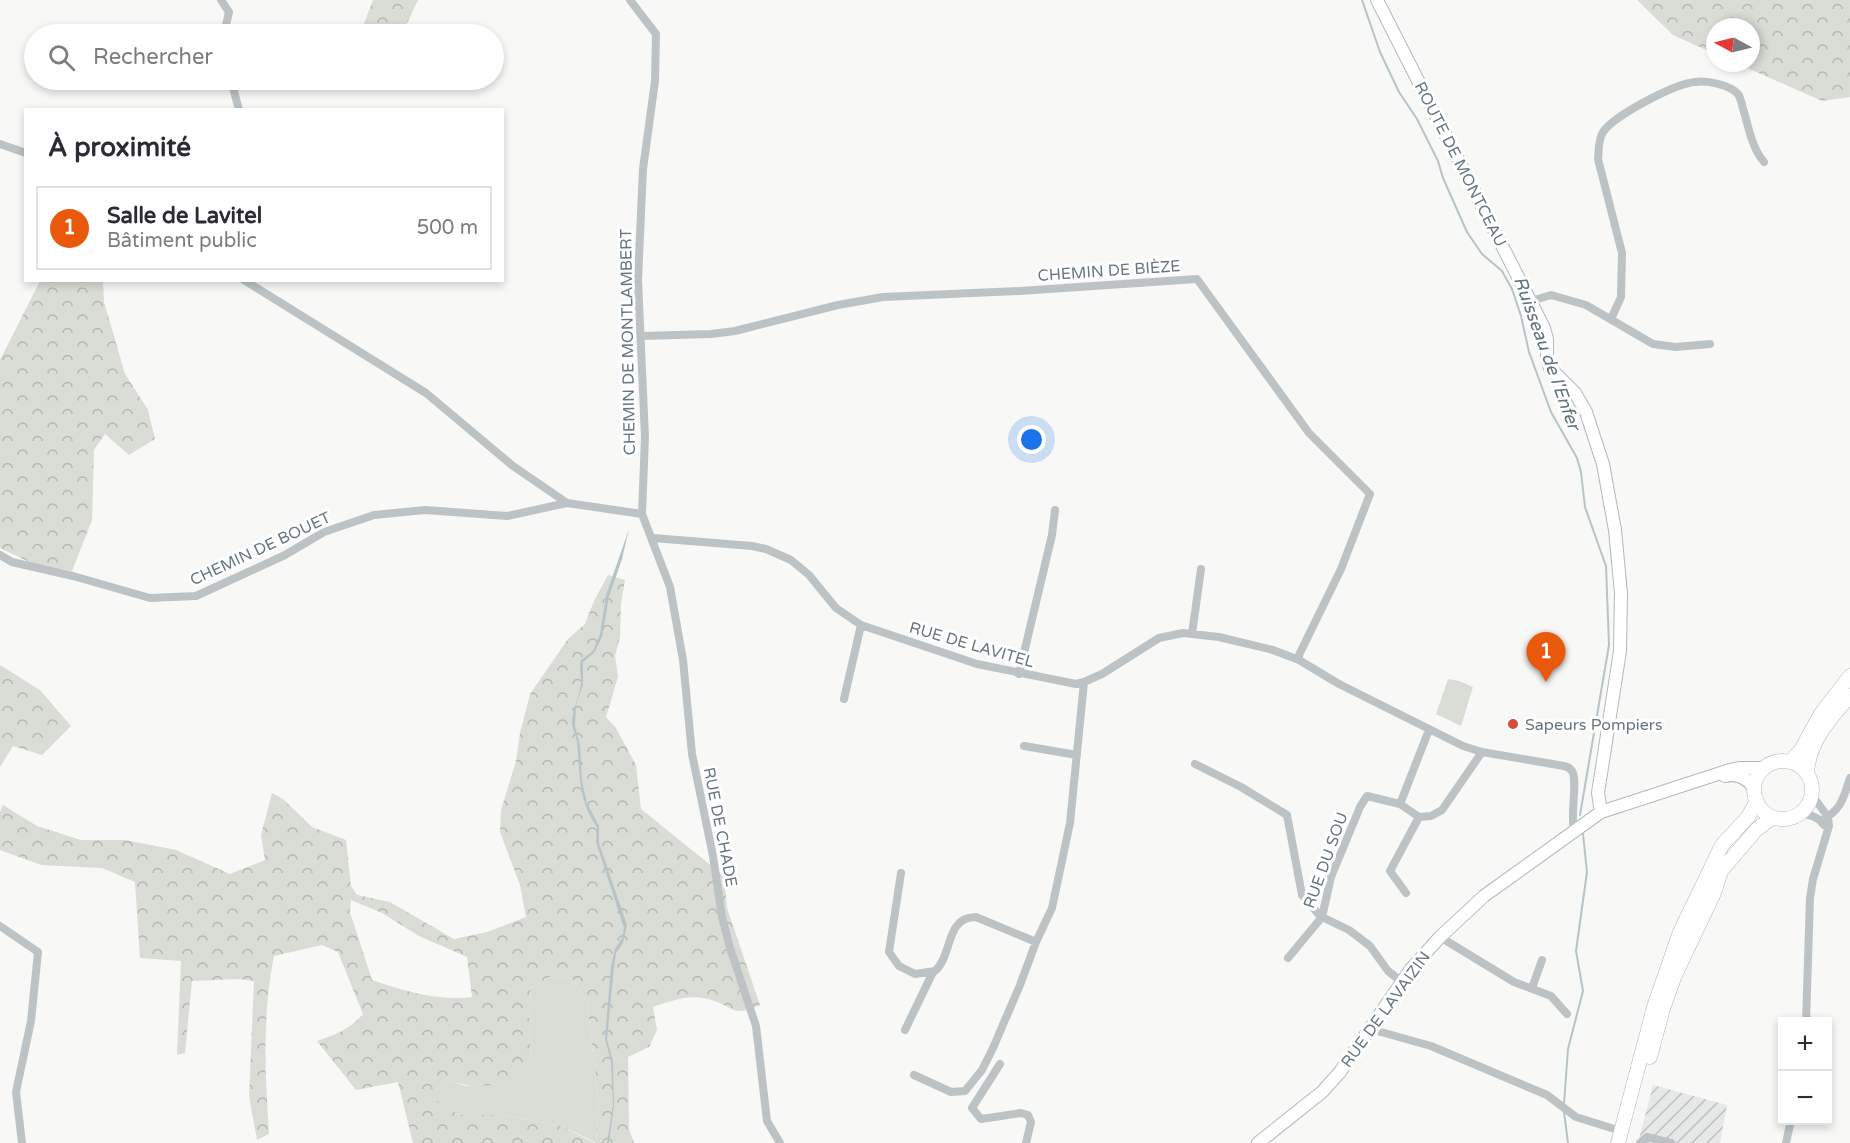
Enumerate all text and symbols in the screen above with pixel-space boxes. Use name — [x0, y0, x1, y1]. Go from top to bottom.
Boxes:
north arrow — [1706, 18, 1760, 72]
search box — [24, 24, 504, 90]
icon: search — [45, 41, 78, 74]
text: Rechercher — [93, 44, 213, 70]
street label: ROUTE DE MONTCEAU — [1410, 78, 1511, 250]
text: À proximité — [48, 132, 191, 163]
text: Salle de Lavitel — [107, 203, 262, 229]
text: 1 — [63, 216, 76, 240]
text: 500 m — [417, 216, 478, 240]
street label: CHEMIN DE MONTLAMBERT — [616, 228, 640, 455]
text: Bâtiment public — [107, 229, 257, 253]
street label: CHEMIN DE BIÈZE — [1037, 256, 1181, 286]
water label: Ruisseau de l'Enfer — [1509, 273, 1586, 435]
your location — [1017, 425, 1046, 454]
street label: CHEMIN DE BOUET — [187, 507, 334, 590]
street label: RUE DE LAVITEL — [907, 618, 1037, 672]
pin: 1 — [1526, 632, 1566, 682]
place label: Sapeurs Pompiers — [1525, 715, 1663, 735]
marker: Sapeurs Pompiers — [1506, 717, 1520, 731]
street label: RUE DE CHADE — [699, 766, 741, 889]
street label: RUE DU SOU — [1299, 809, 1353, 911]
street label: RUE DE LAVAIZIN — [1337, 948, 1435, 1072]
map controls — [1778, 1017, 1832, 1125]
button: + — [1778, 1017, 1832, 1071]
button: − — [1778, 1071, 1832, 1125]

